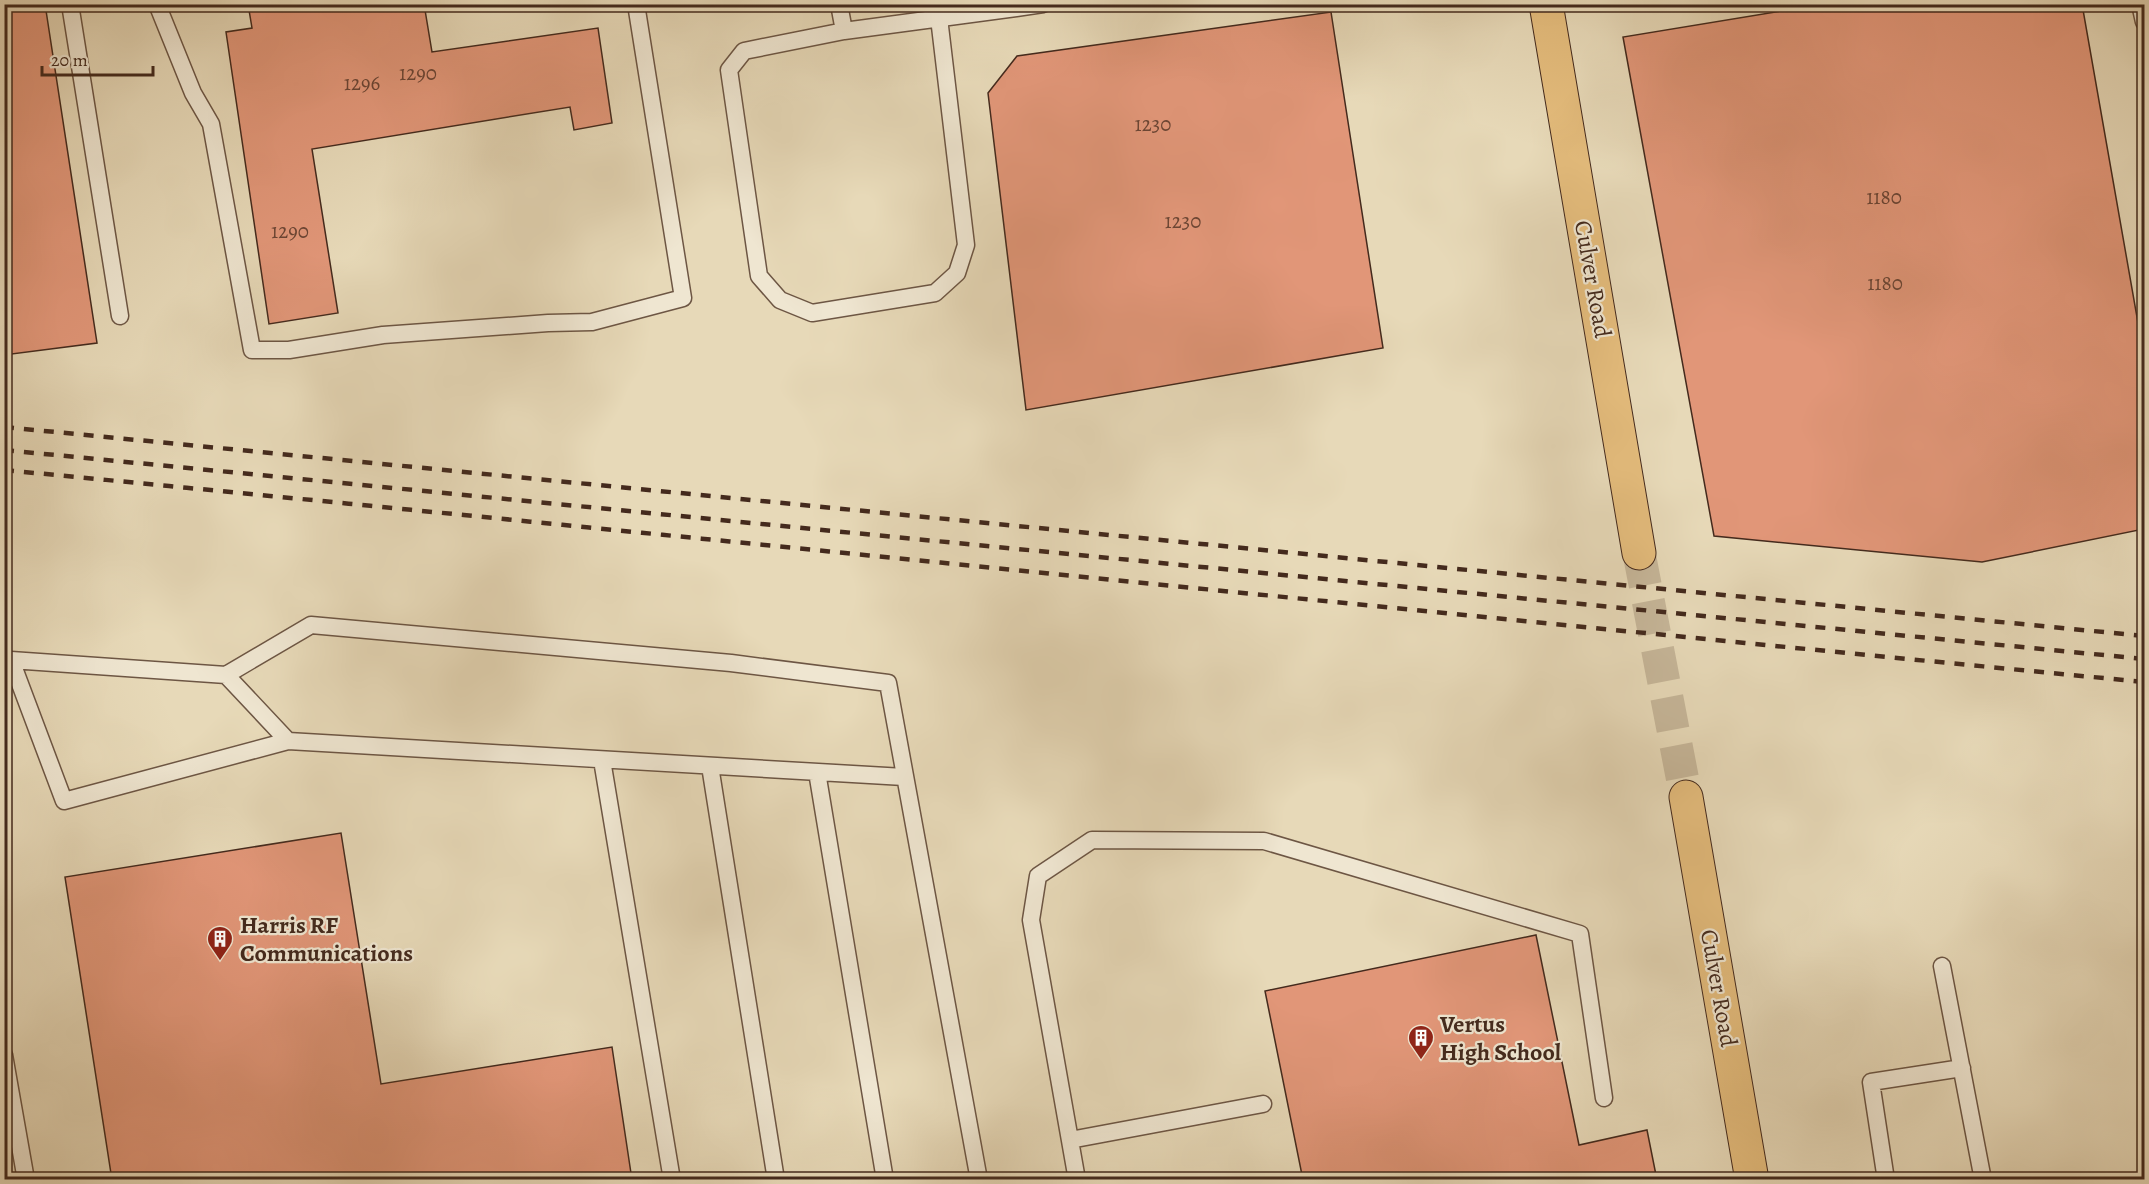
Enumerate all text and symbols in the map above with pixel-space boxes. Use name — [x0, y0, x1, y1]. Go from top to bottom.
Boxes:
scale bar — [42, 39, 153, 77]
text: 20 m — [51, 48, 88, 72]
house number: 1290 — [399, 59, 437, 87]
house number: 1296 — [344, 69, 381, 97]
house number: 1230 — [1134, 110, 1172, 138]
house number: 1180 — [1866, 183, 1902, 211]
house number: 1230 — [1164, 207, 1202, 235]
house number: 1290 — [271, 217, 309, 245]
street label: Culver Road — [1567, 218, 1619, 340]
house number: 1180 — [1867, 269, 1903, 297]
place label: Harris RF Communications — [240, 909, 413, 969]
building icon: Harris RF Communications — [205, 924, 235, 962]
street label: Culver Road — [1693, 927, 1745, 1049]
place label: Vertus High School — [1439, 1008, 1562, 1068]
building icon: Vertus High School — [1406, 1023, 1436, 1061]

